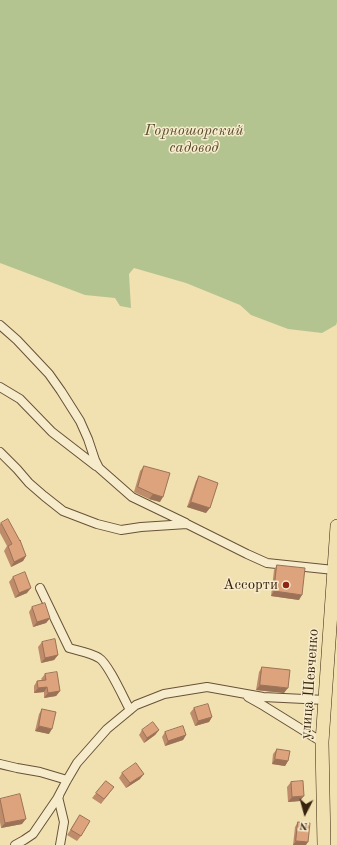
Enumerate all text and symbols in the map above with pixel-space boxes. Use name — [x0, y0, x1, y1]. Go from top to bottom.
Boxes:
park label: Горношорский садовод — [144, 122, 244, 157]
place label: Ассорти — [223, 576, 278, 594]
marker: Ассорти — [281, 580, 291, 590]
street label: улица Шевченко — [297, 628, 323, 740]
north arrow — [285, 793, 325, 833]
text: N — [299, 820, 308, 831]

